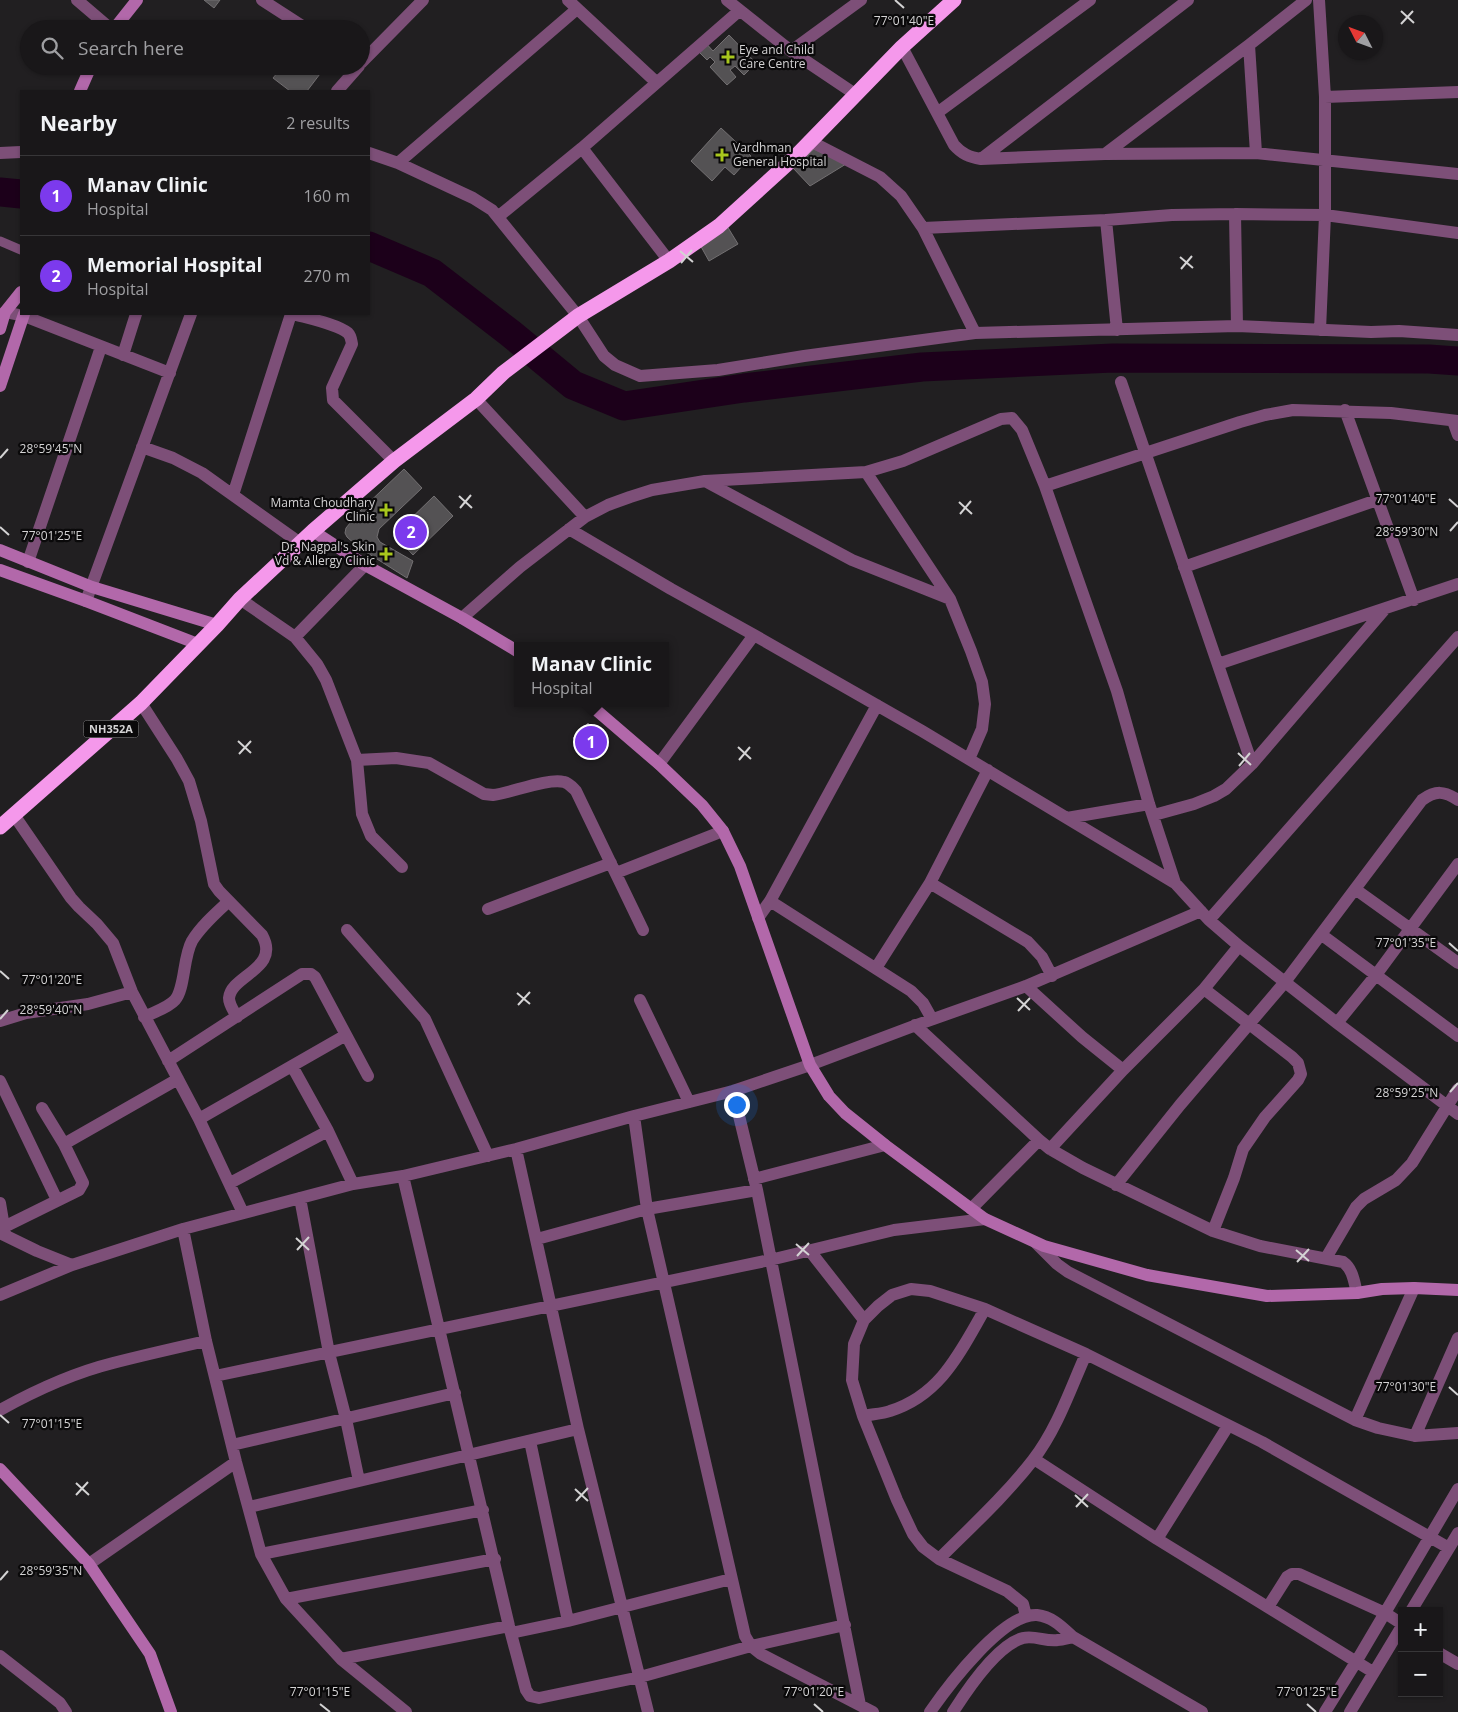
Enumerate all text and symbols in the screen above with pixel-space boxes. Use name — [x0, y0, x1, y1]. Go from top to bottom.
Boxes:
text: 77°01'40"E — [874, 12, 934, 29]
north arrow — [1338, 15, 1383, 60]
search box — [20, 20, 370, 75]
icon: search — [38, 34, 66, 62]
text: Search here — [78, 35, 184, 61]
place label: Eye and Child Care Centre — [739, 41, 814, 72]
marker: Eye and Child Care Centre — [721, 50, 735, 64]
text: Nearby — [40, 109, 117, 137]
text: 2 results — [286, 112, 350, 134]
place label: Vardhman General Hospital — [733, 139, 826, 170]
marker: Vardhman General Hospital — [715, 148, 729, 162]
text: Manav Clinic — [87, 172, 208, 198]
text: 1 — [51, 185, 61, 207]
text: 160 m — [304, 185, 350, 207]
text: Hospital — [87, 198, 149, 220]
text: Memorial Hospital — [87, 252, 262, 278]
text: 2 — [51, 265, 61, 287]
text: 270 m — [304, 265, 350, 287]
text: Hospital — [87, 278, 149, 300]
text: 28°59'45"N — [20, 440, 82, 457]
text: 77°01'40"E — [1376, 490, 1436, 507]
place label: Mamta Choudhary Clinic — [271, 494, 376, 525]
marker: Mamta Choudhary Clinic — [379, 503, 393, 517]
pin: 2 — [395, 513, 427, 551]
text: 28°59'30"N — [1376, 523, 1438, 540]
text: 77°01'25"E — [22, 527, 82, 544]
place label: Dr. Nagpal's Skin Vd & Allergy Clinic — [275, 538, 375, 569]
marker: Dr. Nagpal's Skin Vd & Allergy Clinic — [379, 547, 393, 561]
popup — [514, 642, 669, 707]
text: Manav Clinic — [531, 651, 652, 677]
text: Hospital — [531, 677, 593, 699]
road number: NH352A — [84, 721, 138, 738]
pin: 1 — [575, 723, 607, 761]
text: 77°01'35"E — [1376, 934, 1436, 951]
text: 77°01'20"E — [22, 971, 82, 988]
text: 28°59'40"N — [20, 1001, 82, 1018]
text: 28°59'25"N — [1376, 1084, 1438, 1101]
your location — [724, 1092, 750, 1118]
text: 77°01'30"E — [1376, 1378, 1436, 1395]
text: 77°01'15"E — [22, 1415, 82, 1432]
text: 28°59'35"N — [20, 1562, 82, 1579]
map controls — [1398, 1607, 1443, 1697]
button: + — [1398, 1607, 1443, 1652]
button: − — [1398, 1652, 1443, 1697]
text: 77°01'15"E — [290, 1683, 350, 1700]
text: 77°01'20"E — [784, 1683, 844, 1700]
text: 77°01'25"E — [1277, 1683, 1337, 1700]

